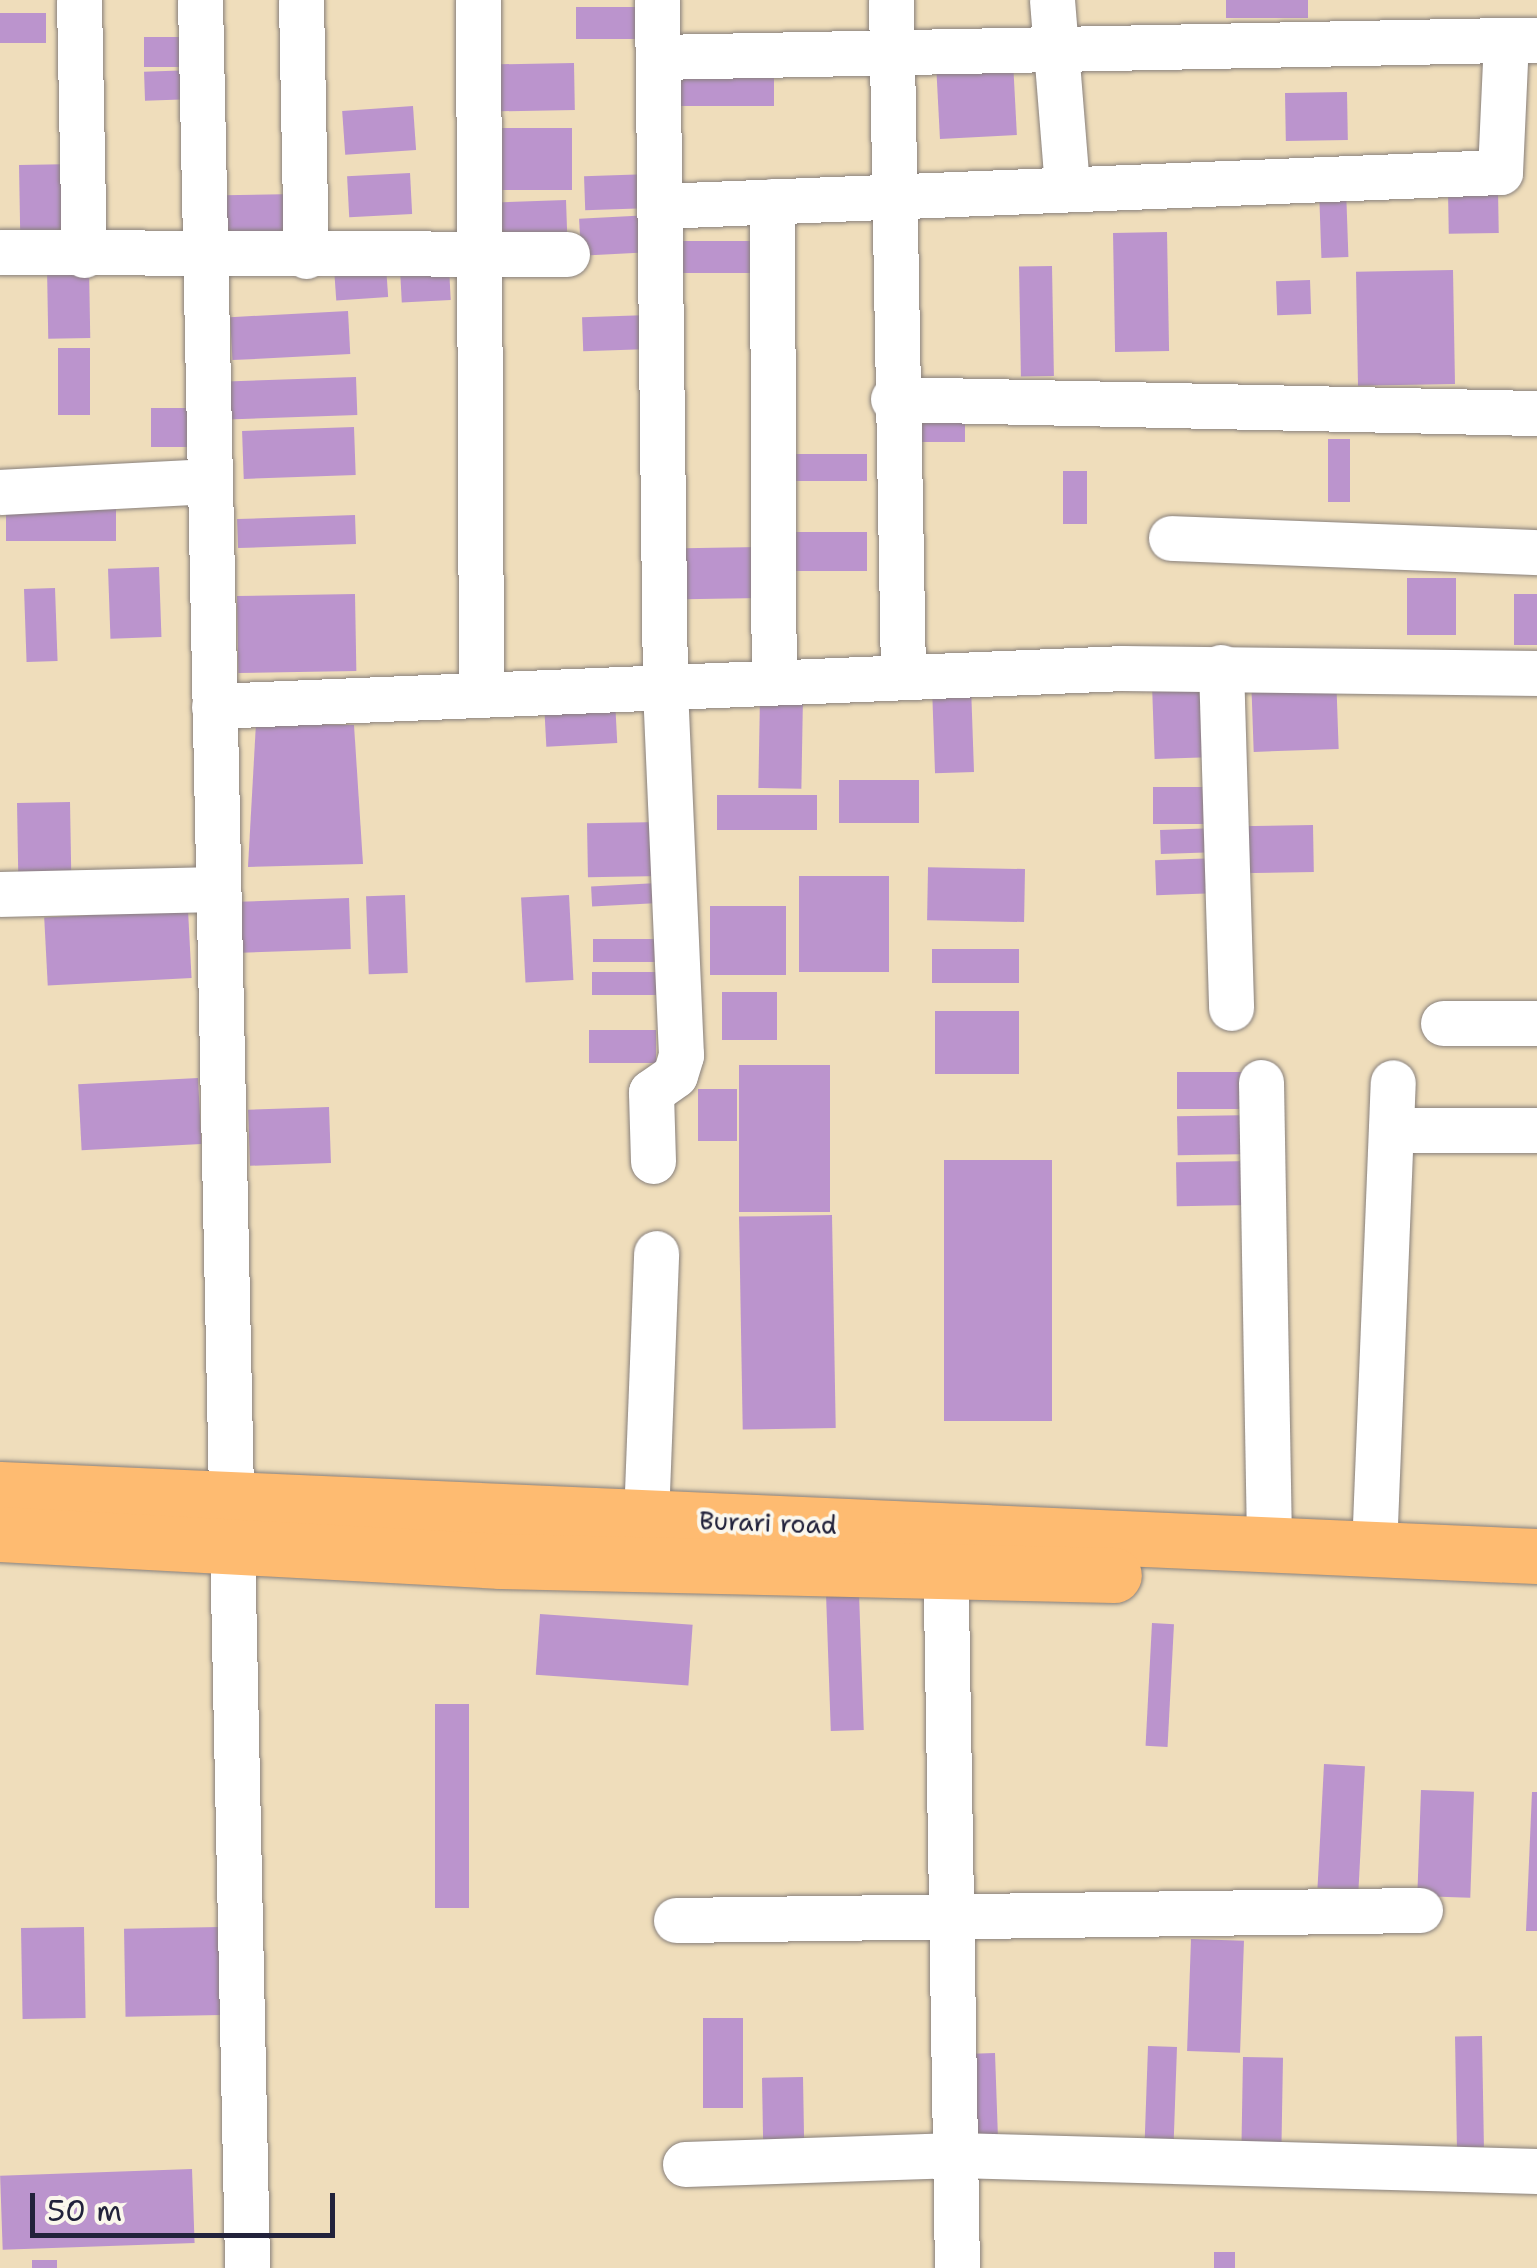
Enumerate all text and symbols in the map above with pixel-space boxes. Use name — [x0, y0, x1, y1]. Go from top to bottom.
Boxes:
street label: Burari road — [699, 1506, 837, 1540]
scale bar — [35, 2173, 340, 2235]
text: 50 m — [47, 2190, 122, 2231]

